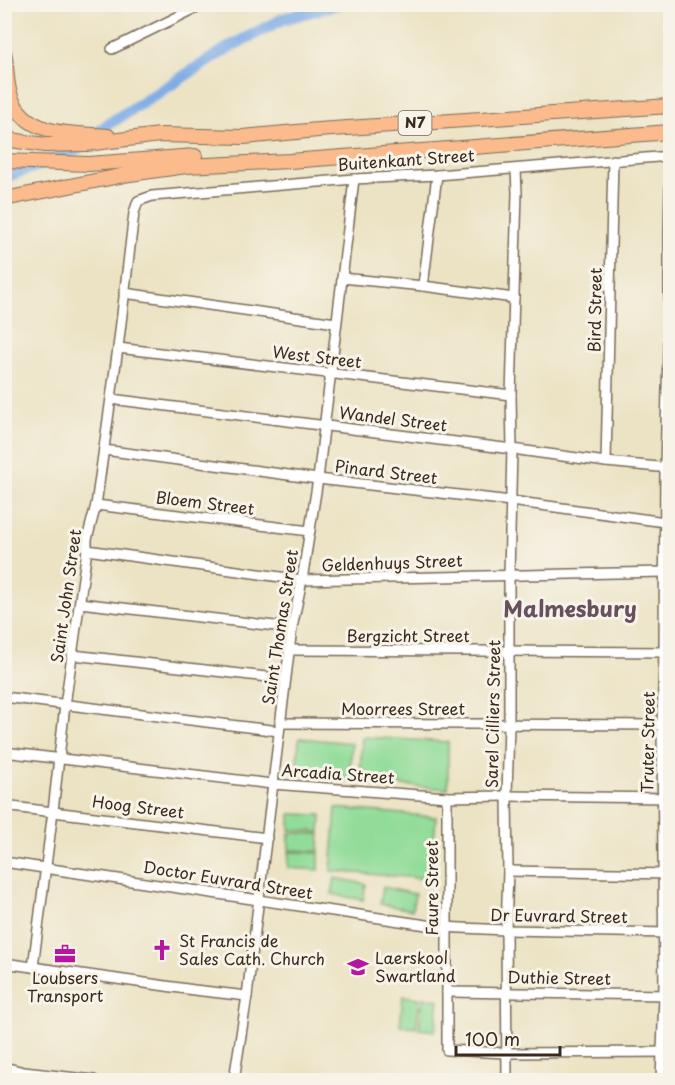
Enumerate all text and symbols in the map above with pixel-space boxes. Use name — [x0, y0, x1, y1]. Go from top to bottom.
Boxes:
road number: N7 — [398, 111, 432, 135]
street label: Buitenkant Street — [337, 142, 476, 176]
street label: Bird Street — [581, 267, 607, 353]
street label: West Street — [271, 339, 363, 373]
street label: Wandel Street — [338, 399, 449, 437]
street label: Pinard Street — [333, 453, 439, 489]
street label: Bloem Street — [155, 484, 256, 520]
street label: Saint John Street — [44, 527, 86, 664]
street label: Saint Thomas Street — [255, 547, 303, 706]
street label: Geldenhuys Street — [321, 548, 463, 576]
district label: Malmesbury — [503, 591, 637, 624]
street label: Bergzicht Street — [346, 623, 470, 647]
street label: Sarel Cilliers Street — [479, 639, 505, 788]
street label: Truter Street — [634, 691, 660, 793]
street label: Moorrees Street — [341, 696, 466, 720]
street label: Arcadia Street — [281, 757, 396, 789]
street label: Hoog Street — [91, 788, 186, 824]
street label: Faure Street — [419, 840, 443, 936]
street label: Doctor Euvrard Street — [142, 854, 315, 904]
street label: Dr Euvrard Street — [490, 902, 628, 928]
place label: St Francis de Sales Cath. Church — [179, 928, 325, 970]
church icon: St Francis de Sales Cath. Church — [150, 938, 174, 962]
office icon: Loubsers Transport — [53, 942, 77, 966]
place label: Laerskool Swartland — [375, 945, 456, 987]
school or university icon: Laerskool Swartland — [346, 955, 370, 979]
street label: Duthie Street — [507, 964, 612, 990]
place label: Loubsers Transport — [27, 965, 104, 1007]
scale bar — [456, 1019, 560, 1057]
text: 100 m — [465, 1025, 520, 1052]

